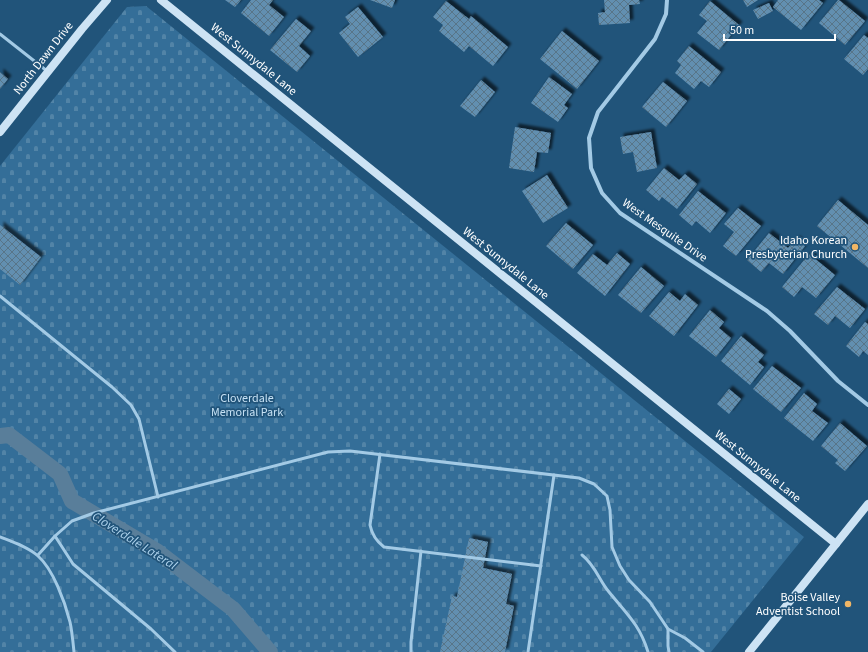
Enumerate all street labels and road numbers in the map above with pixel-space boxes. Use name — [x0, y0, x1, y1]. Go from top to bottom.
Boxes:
street label: North Dawn Drive — [9, 18, 77, 98]
street label: West Sunnydale Lane — [207, 19, 301, 100]
street label: West Mesquite Drive — [619, 195, 711, 266]
street label: West Sunnydale Lane — [459, 223, 553, 304]
street label: West Sunnydale Lane — [711, 426, 805, 507]

